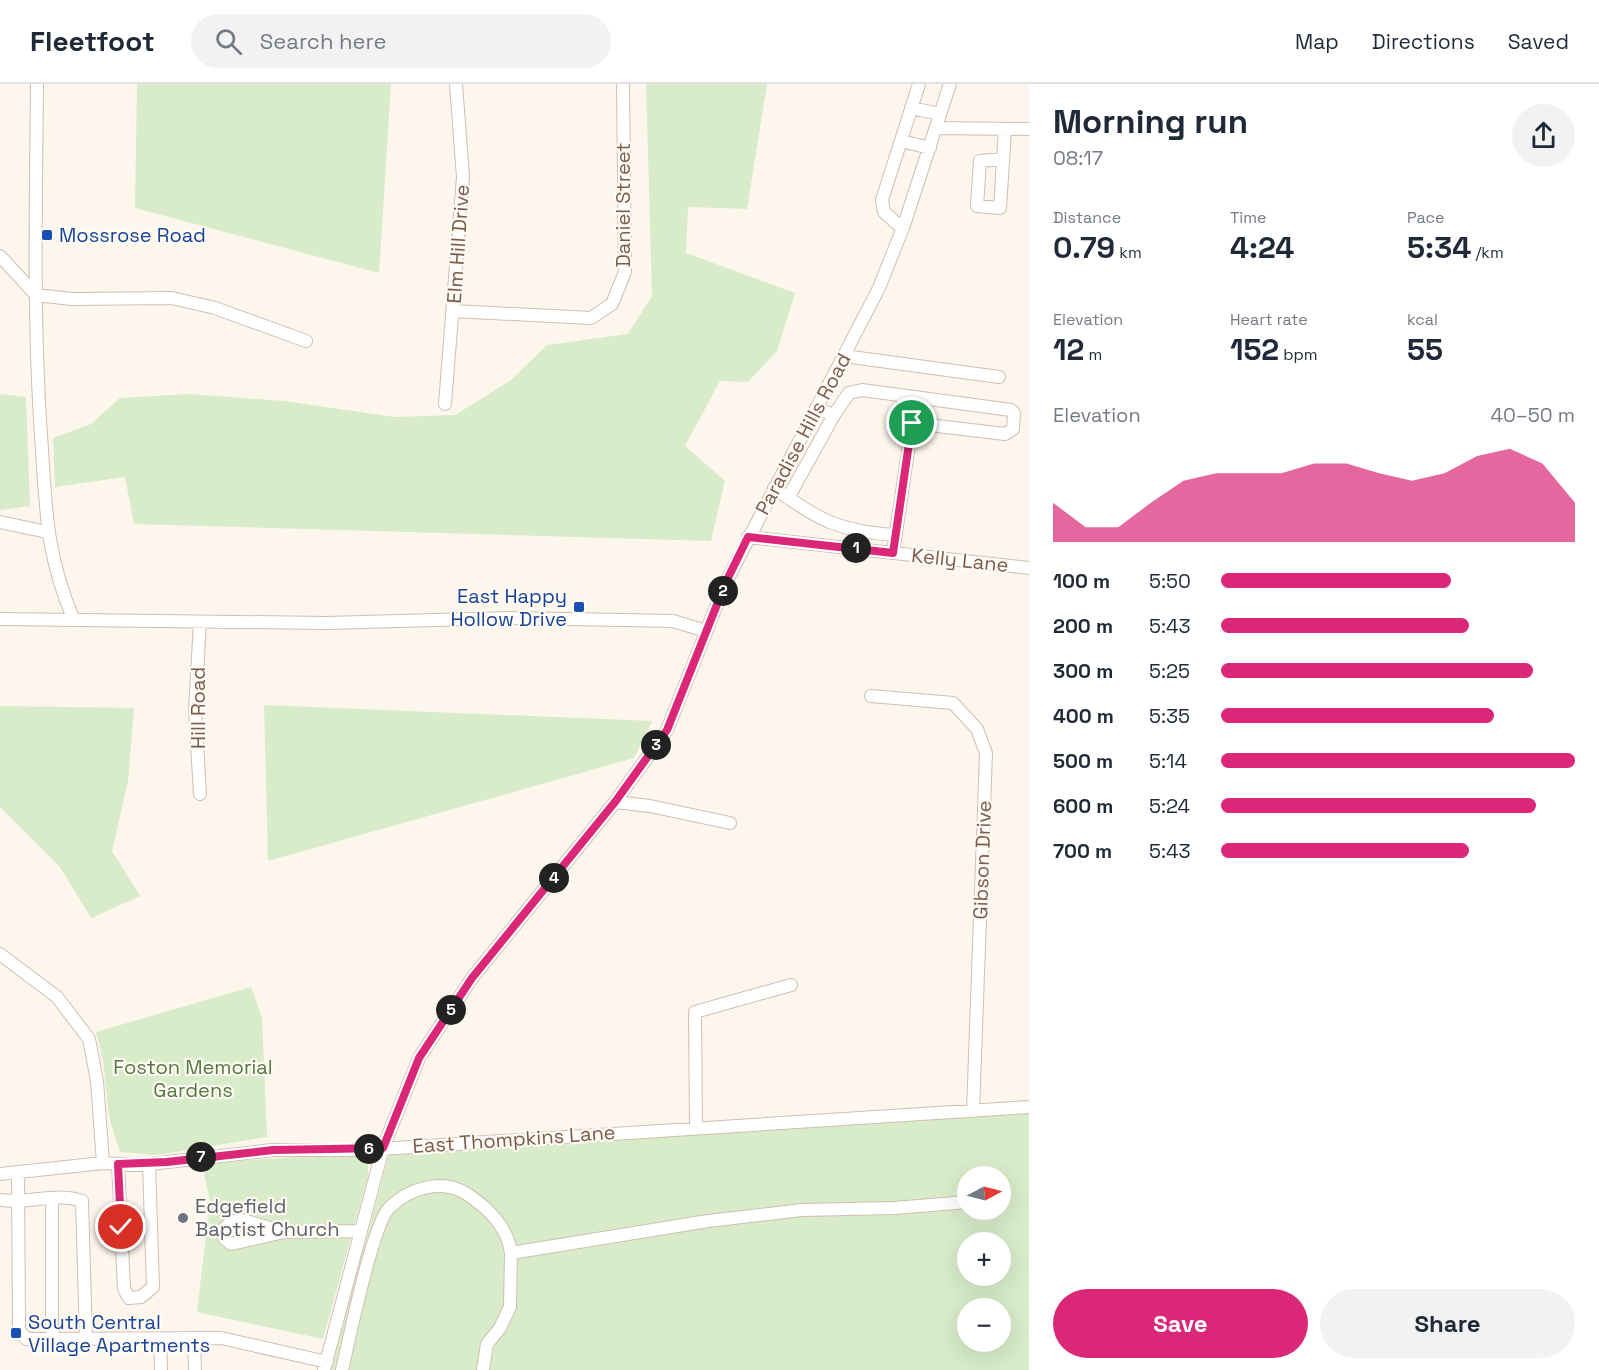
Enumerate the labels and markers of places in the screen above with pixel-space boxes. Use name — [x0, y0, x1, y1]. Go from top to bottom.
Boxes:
place label: Mossrose Road — [59, 222, 206, 248]
marker: Mossrose Road — [40, 228, 54, 242]
pin — [886, 397, 937, 448]
pin: 1 — [841, 533, 871, 563]
pin: 2 — [708, 576, 738, 606]
place label: East Happy Hollow Drive — [450, 583, 567, 632]
marker: East Happy Hollow Drive — [572, 600, 586, 614]
pin: 3 — [641, 730, 671, 760]
pin: 4 — [539, 863, 569, 893]
pin: 5 — [436, 995, 466, 1025]
pin: 6 — [354, 1134, 384, 1164]
pin: 7 — [186, 1142, 216, 1172]
place label: Edgefield Baptist Church — [195, 1193, 340, 1242]
pin — [95, 1201, 146, 1252]
marker: Edgefield Baptist Church — [176, 1211, 190, 1225]
place label: South Central Village Apartments — [28, 1309, 210, 1358]
marker: South Central Village Apartments — [9, 1326, 23, 1340]

